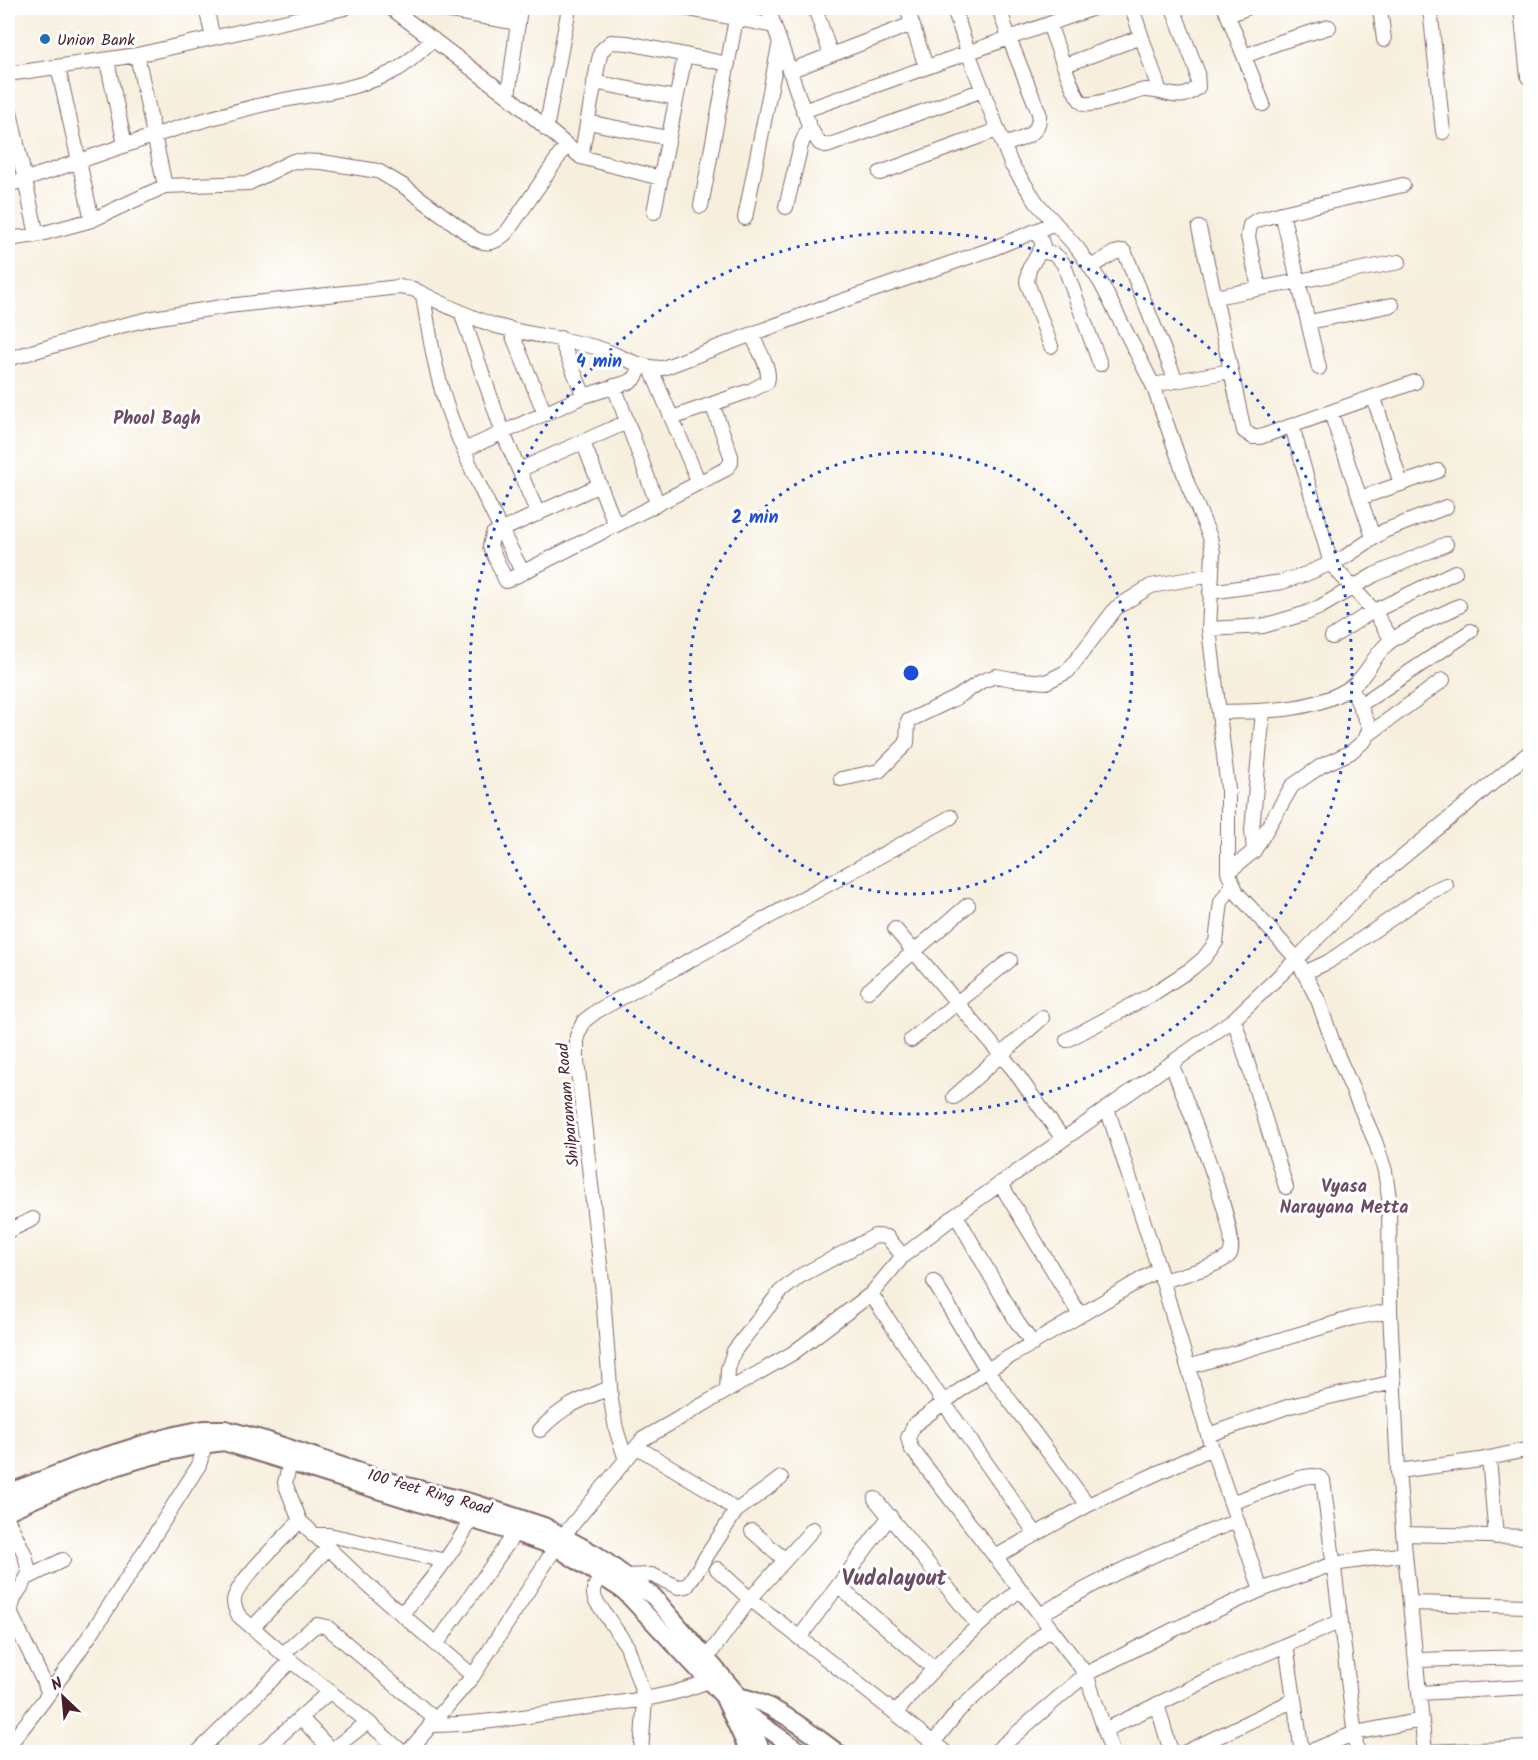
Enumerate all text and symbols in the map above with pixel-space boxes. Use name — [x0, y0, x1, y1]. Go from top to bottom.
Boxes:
place label: Union Bank — [57, 28, 135, 53]
marker: Union Bank — [38, 32, 52, 46]
text: 4 min — [576, 348, 622, 377]
district label: Phool Bagh — [113, 405, 201, 434]
text: 2 min — [732, 504, 778, 533]
centre of rings — [901, 663, 921, 683]
street label: Shilparamam Road — [551, 1041, 586, 1168]
district label: Vyasa Narayana Metta — [1280, 1173, 1408, 1223]
street label: 100 feet Ring Road — [365, 1463, 496, 1522]
district label: Vudalayout — [842, 1562, 947, 1597]
north arrow — [33, 1667, 93, 1727]
text: N — [47, 1671, 67, 1698]

